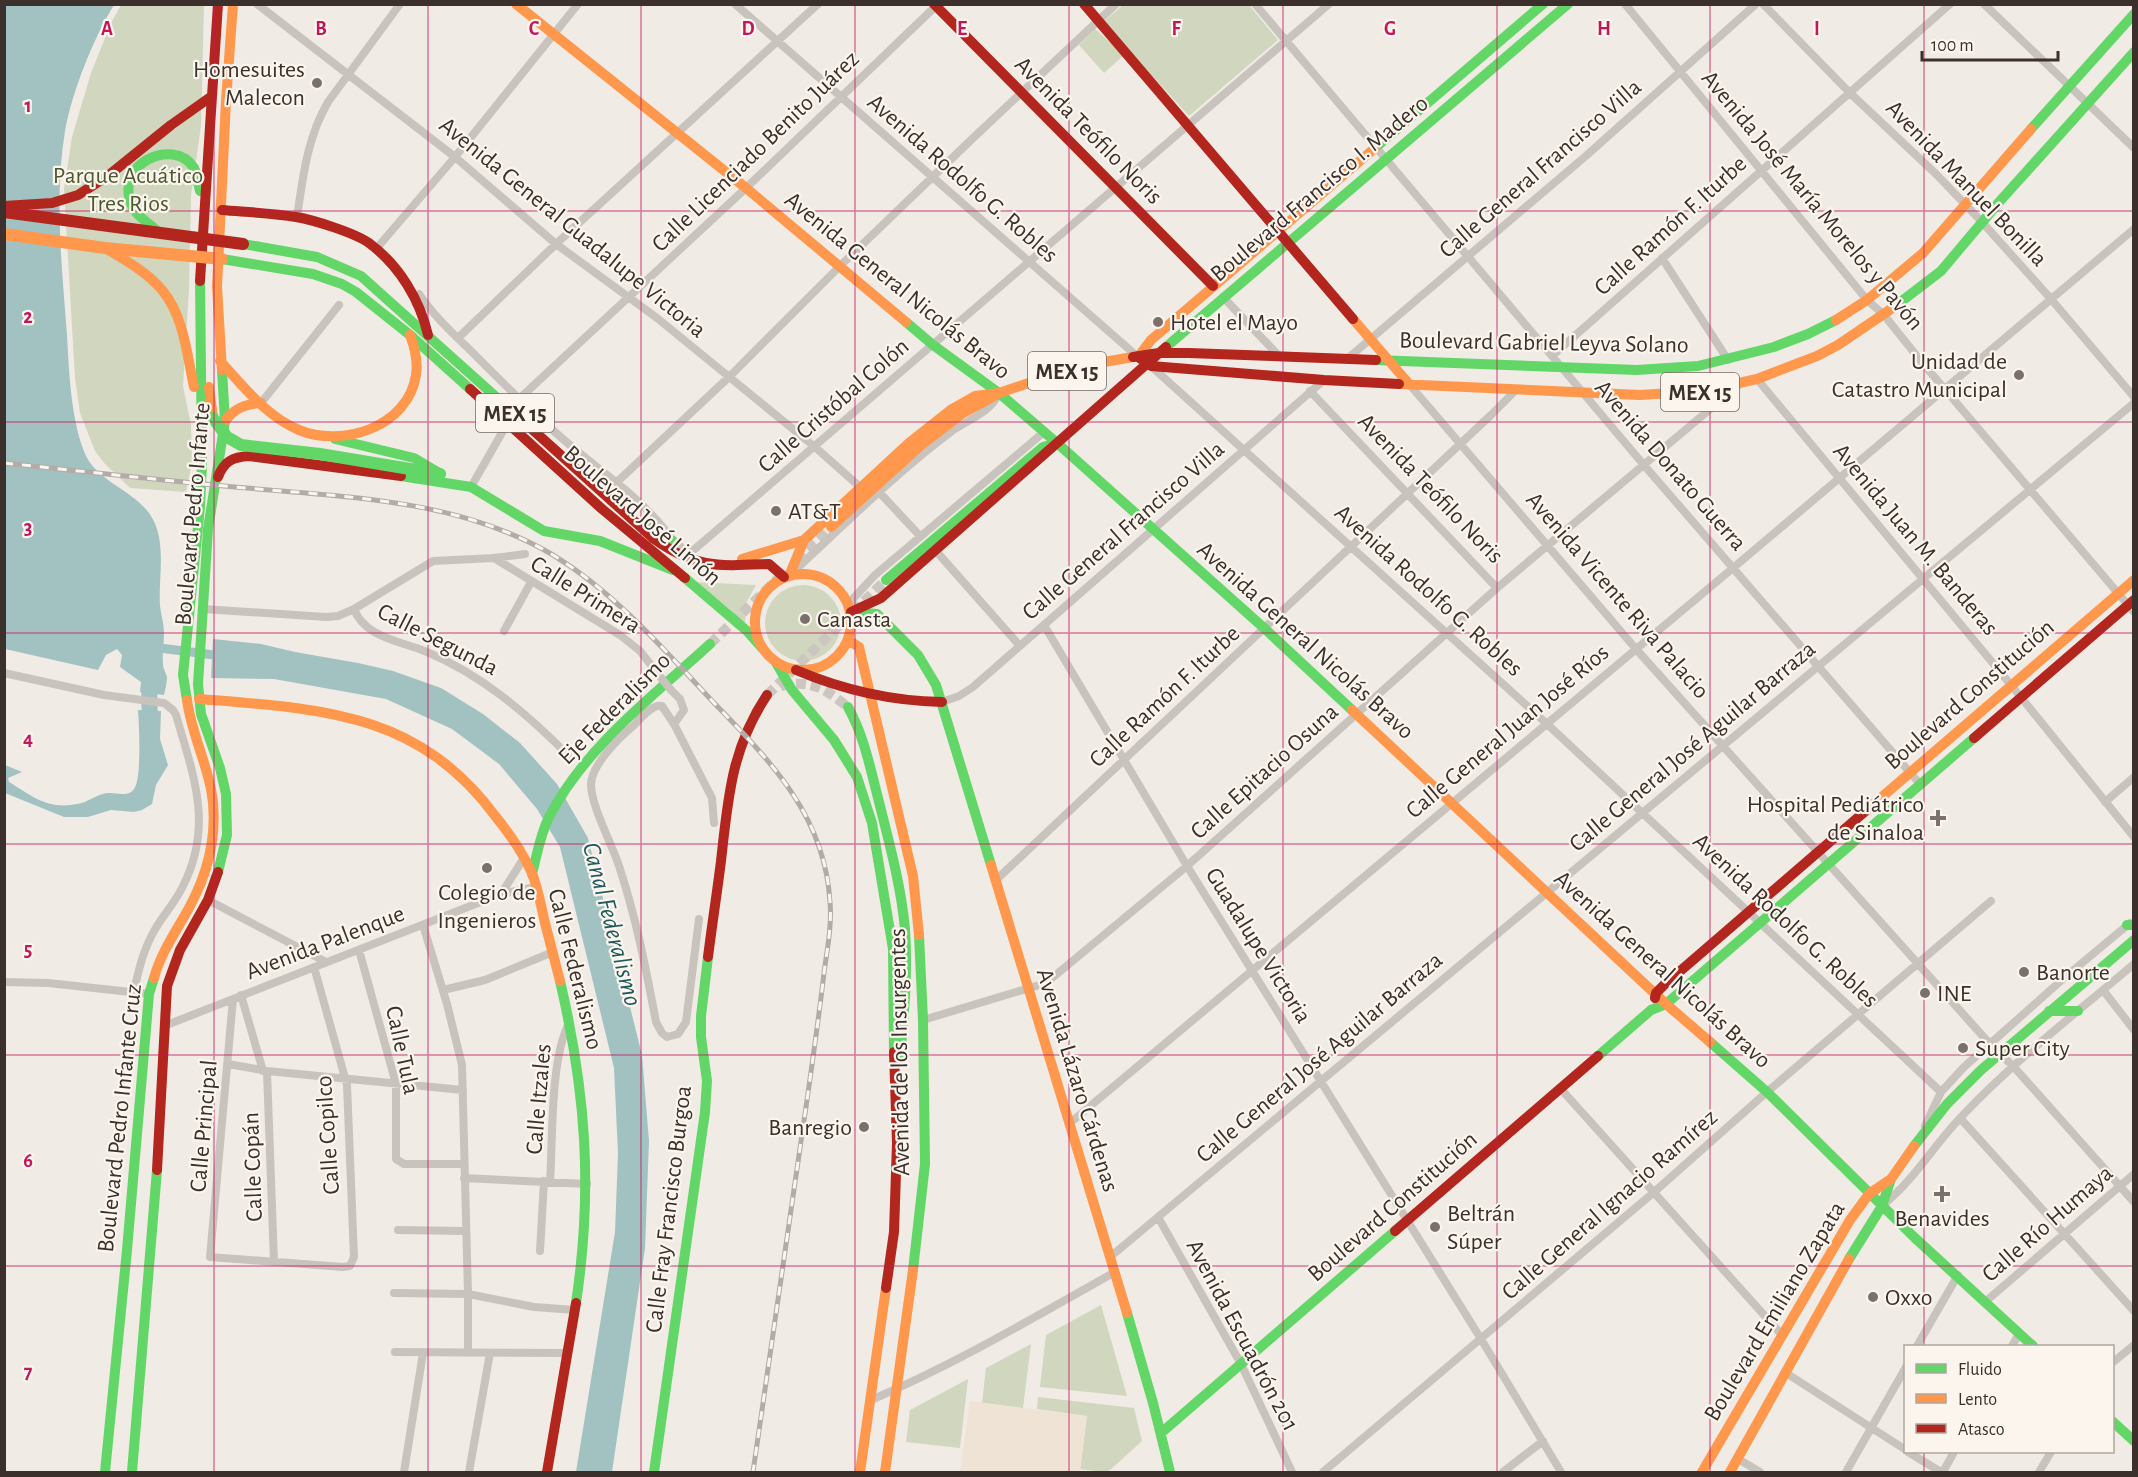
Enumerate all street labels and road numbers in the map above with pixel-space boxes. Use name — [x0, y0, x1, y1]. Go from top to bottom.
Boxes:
street label: Calle Licenciado Benito Juárez — [648, 47, 864, 257]
street label: Avenida Teófilo Noris — [1010, 52, 1167, 209]
street label: Avenida José María Morelos y Pavón — [1697, 66, 1928, 335]
street label: Calle General Francisco Villa — [1435, 75, 1646, 263]
street label: Avenida Rodolfo G. Robles — [863, 90, 1062, 268]
street label: Boulevard Francisco I. Madero — [1206, 91, 1433, 287]
street label: Avenida Manuel Bonilla — [1881, 96, 2051, 271]
street label: Avenida General Guadalupe Victoria — [435, 113, 710, 343]
street label: Calle Ramón F. Iturbe — [1590, 151, 1751, 300]
street label: Avenida General Nicolás Bravo — [780, 188, 1015, 384]
street label: Boulevard Gabriel Leyva Solano — [1399, 328, 1689, 358]
street label: Calle Cristóbal Colón — [754, 334, 914, 477]
road number: MEX 15 — [1028, 352, 1106, 390]
road number: MEX 15 — [1661, 373, 1739, 411]
street label: Avenida Donato Guerra — [1590, 376, 1751, 555]
road number: MEX 15 — [476, 394, 554, 432]
street label: Boulevard Pedro Infante — [171, 402, 215, 627]
street label: Avenida Teófilo Noris — [1353, 409, 1507, 568]
street label: Calle General Francisco Villa — [1018, 437, 1229, 625]
street label: Avenida Juan M. Banderas — [1828, 439, 2002, 640]
street label: Boulevard José Limón — [559, 441, 726, 590]
street label: Avenida Vicente Riva Palacio — [1521, 488, 1713, 704]
street label: Avenida Rodolfo G. Robles — [1330, 500, 1527, 681]
street label: Avenida General Nicolás Bravo — [1192, 537, 1418, 744]
street label: Calle Primera — [526, 552, 645, 638]
street label: Calle Segunda — [373, 599, 502, 680]
street label: Boulevard Constitución — [1880, 615, 2059, 775]
street label: Calle Ramón F. Iturbe — [1085, 621, 1244, 772]
street label: Calle General José Aguilar Barraza — [1565, 637, 1820, 857]
street label: Calle General Juan José Ríos — [1402, 640, 1614, 823]
street label: Eje Federalismo — [554, 648, 675, 769]
street label: Calle Epitacio Osuna — [1186, 700, 1343, 844]
street label: Avenida Rodolfo G. Robles — [1688, 829, 1882, 1012]
street label: Guadalupe Victoria — [1201, 864, 1316, 1027]
street label: Avenida General Nicolás Bravo — [1549, 866, 1775, 1073]
street label: Calle Federalismo — [543, 886, 607, 1052]
street label: Avenida Palenque — [243, 902, 408, 984]
street label: Avenida de los Insurgentes — [886, 928, 914, 1176]
street label: Calle General José Aguilar Barraza — [1192, 948, 1447, 1168]
street label: Avenida Lázaro Cárdenas — [1032, 966, 1122, 1195]
street label: Boulevard Pedro Infante Cruz — [94, 983, 146, 1253]
street label: Calle Tula — [381, 1004, 423, 1097]
street label: Calle Itzales — [522, 1043, 556, 1155]
street label: Calle Principal — [186, 1059, 222, 1193]
street label: Calle Copilco — [312, 1075, 344, 1195]
street label: Calle Fray Francisco Burgoa — [642, 1084, 696, 1334]
street label: Calle General Ignacio Ramírez — [1497, 1105, 1722, 1305]
street label: Calle Copán — [239, 1112, 267, 1222]
street label: Boulevard Constitución — [1303, 1127, 1482, 1287]
street label: Calle Río Humaya — [1978, 1161, 2118, 1287]
street label: Boulevard Emiliano Zapata — [1700, 1198, 1850, 1425]
street label: Avenida Escuadrón 201 — [1182, 1236, 1303, 1435]

